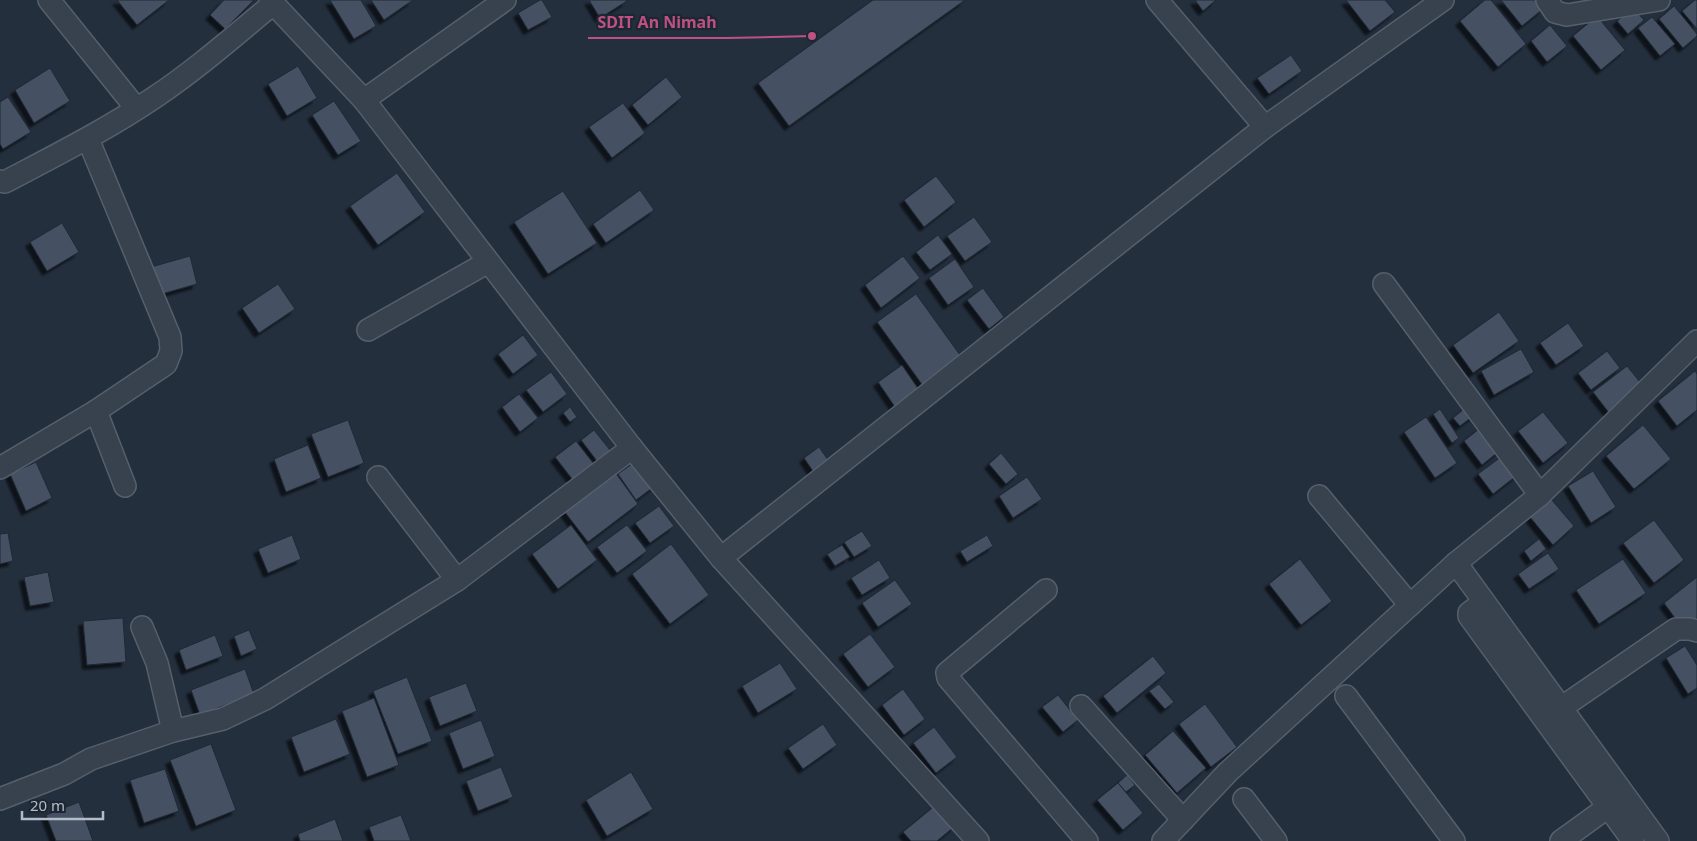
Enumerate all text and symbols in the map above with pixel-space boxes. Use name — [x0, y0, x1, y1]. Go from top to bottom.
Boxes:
callout: SDIT An Nimah — [588, 7, 727, 38]
text: SDIT An Nimah — [597, 11, 717, 33]
scale bar — [22, 788, 104, 820]
text: 20 m — [30, 795, 65, 815]

